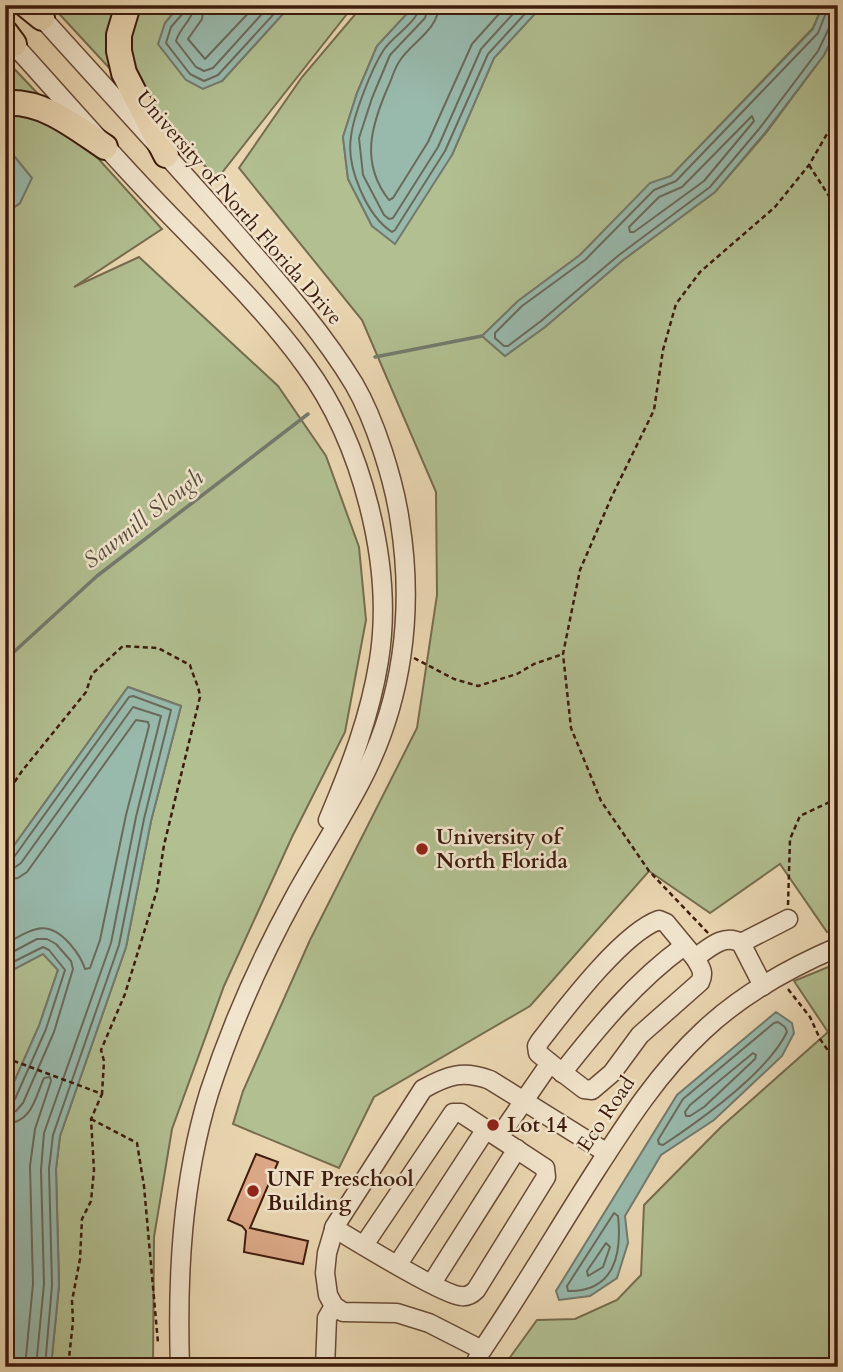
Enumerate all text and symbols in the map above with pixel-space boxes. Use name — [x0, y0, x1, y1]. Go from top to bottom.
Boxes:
street label: University of North Florida Drive — [129, 84, 349, 332]
water label: Sawmill Slough — [77, 462, 209, 576]
place label: University of North Florida — [436, 823, 569, 876]
marker: University of North Florida — [414, 841, 430, 857]
street label: Eco Road — [570, 1070, 642, 1158]
place label: Lot 14 — [507, 1111, 567, 1140]
marker: Lot 14 — [485, 1117, 501, 1133]
place label: UNF Preschool Building — [267, 1165, 414, 1218]
marker: UNF Preschool Building — [245, 1183, 261, 1199]

